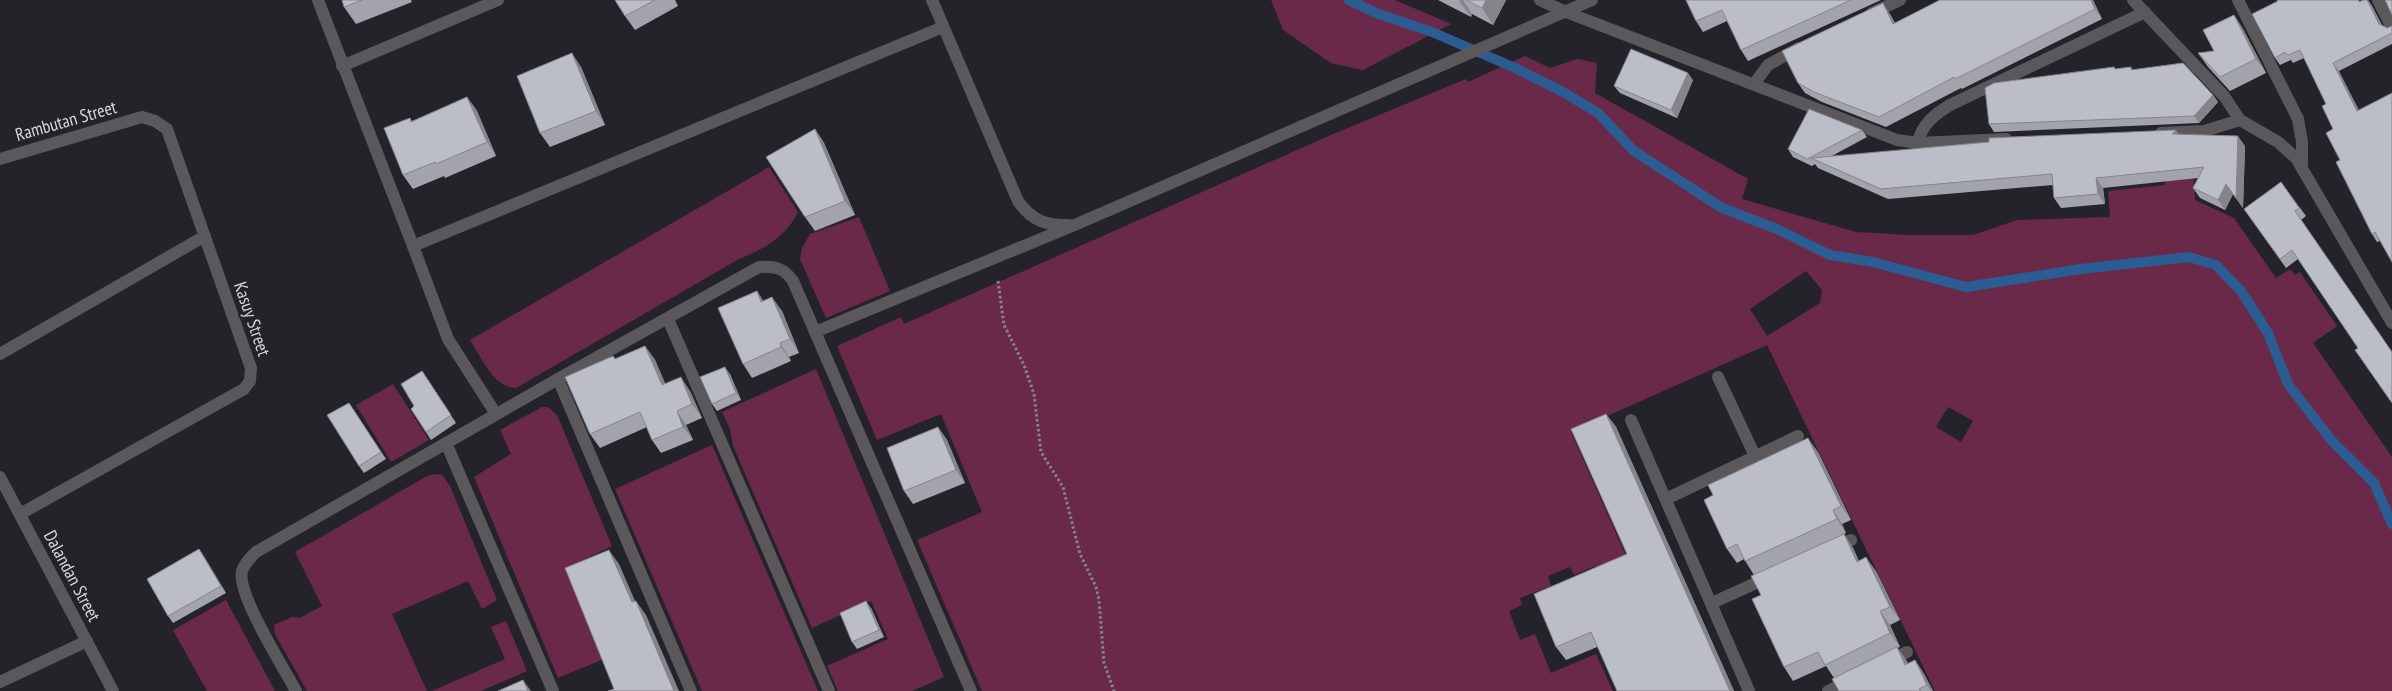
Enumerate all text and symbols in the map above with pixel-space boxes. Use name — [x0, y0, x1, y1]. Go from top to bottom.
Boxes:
street label: Rambutan Street — [13, 95, 119, 146]
street label: Kasuy Street — [229, 279, 276, 359]
street label: Dalandan Street — [39, 526, 106, 625]

